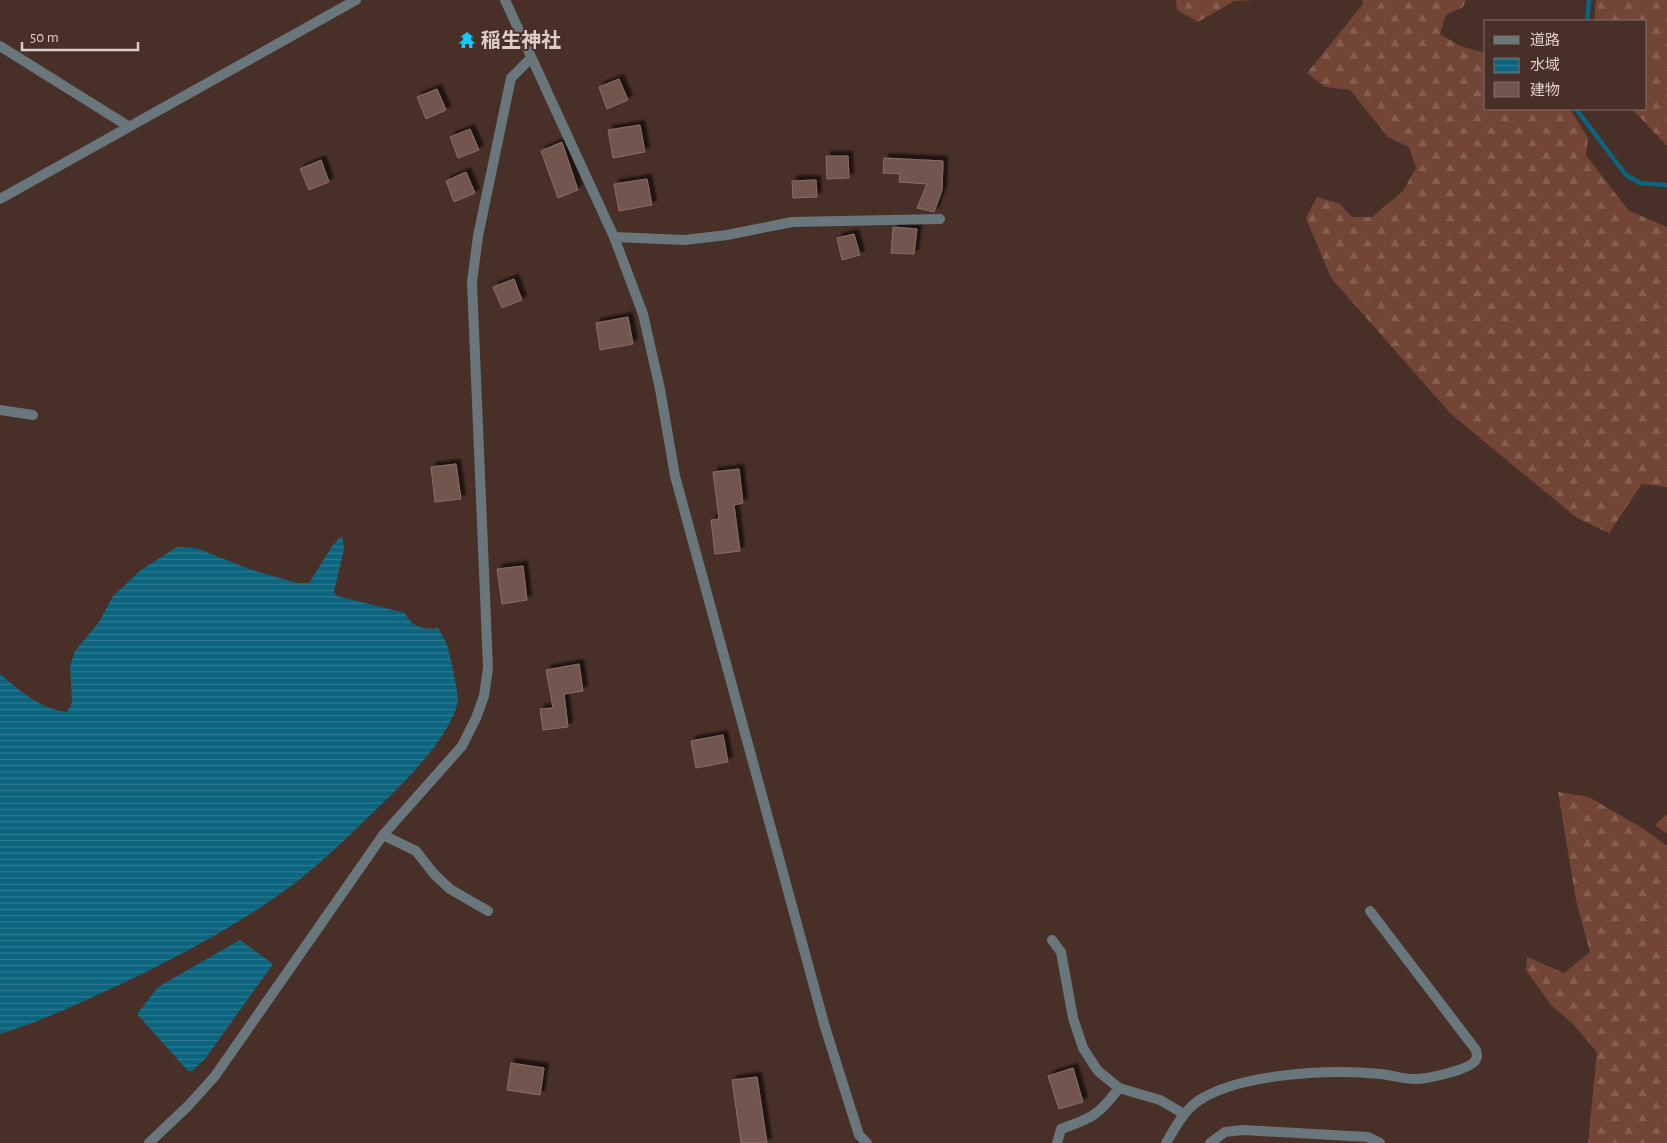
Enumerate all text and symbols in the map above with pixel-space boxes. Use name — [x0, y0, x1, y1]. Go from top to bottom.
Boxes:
scale bar — [22, 20, 139, 52]
legend — [1484, 20, 1647, 110]
place label: 稲生神社 — [481, 29, 561, 51]
text: 50 m — [30, 30, 59, 45]
temple icon: 稲生神社 — [457, 30, 477, 50]
text: 道路 — [1530, 32, 1560, 48]
text: 水域 — [1530, 57, 1560, 73]
text: 建物 — [1530, 82, 1560, 98]

